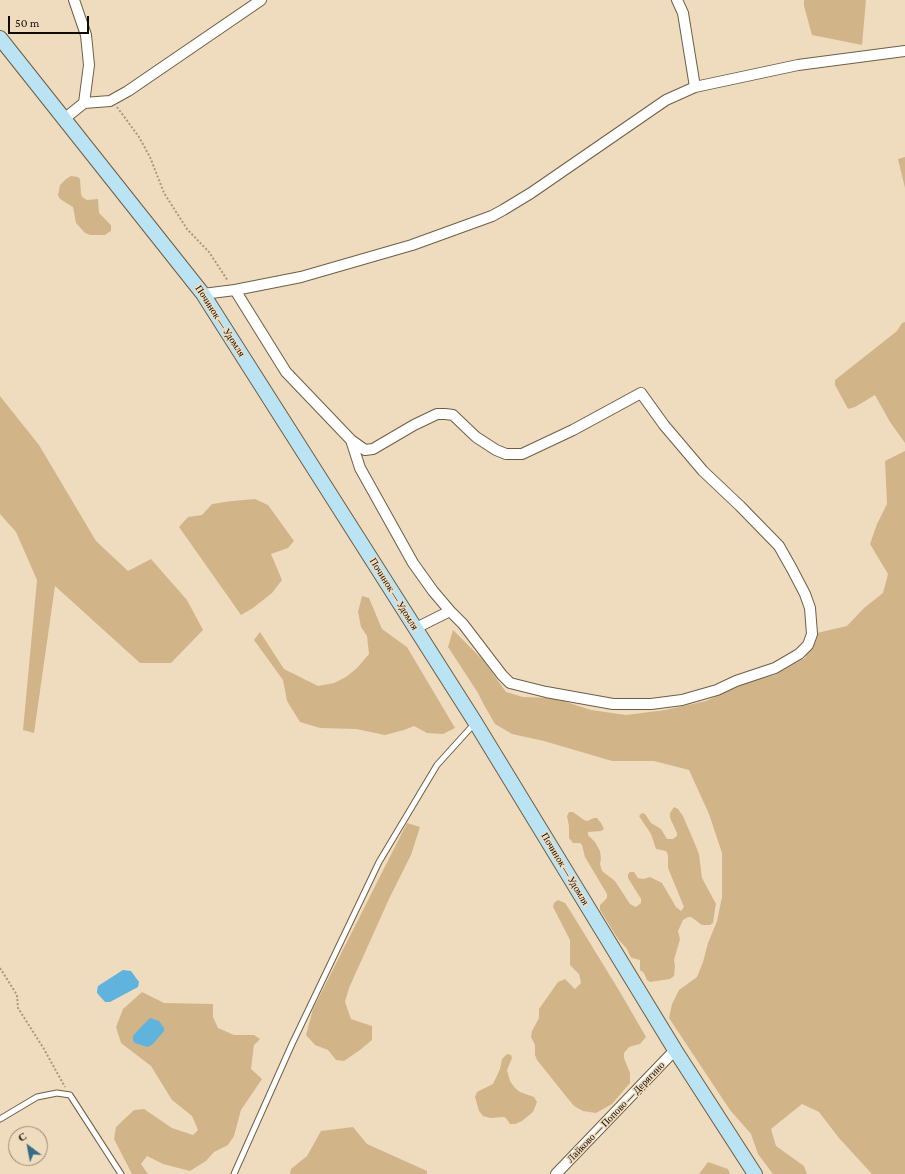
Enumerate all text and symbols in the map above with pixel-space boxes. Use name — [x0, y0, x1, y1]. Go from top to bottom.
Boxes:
scale bar — [10, 8, 91, 34]
text: 50 m — [15, 16, 39, 30]
street label: Починок — Удомля — [192, 283, 248, 359]
street label: Починок — Удомля — [367, 556, 421, 632]
street label: Починок — Удомля — [539, 831, 591, 907]
street label: Лайково — Попово — Дерягино — [565, 1059, 667, 1165]
north arrow — [8, 1126, 48, 1166]
text: С — [16, 1129, 29, 1144]

